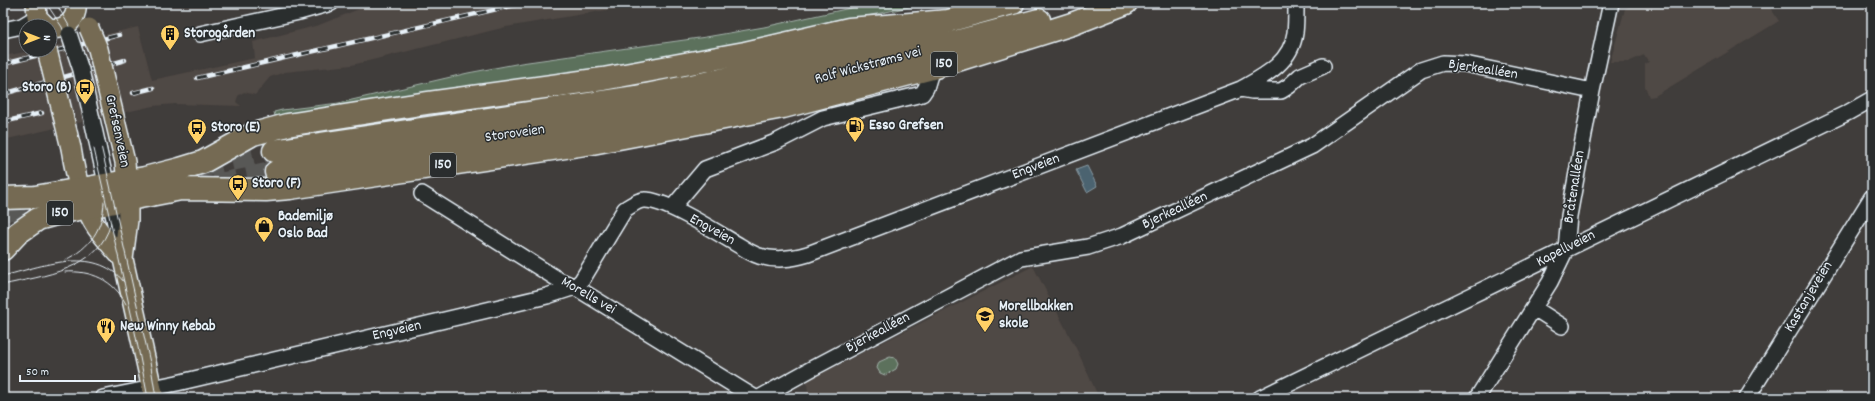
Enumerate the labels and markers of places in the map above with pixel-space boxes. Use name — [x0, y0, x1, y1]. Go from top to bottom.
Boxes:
building icon: Storogården — [159, 23, 181, 51]
place label: Storogården — [184, 23, 255, 45]
place label: Storo (B) — [22, 77, 71, 99]
bus stop icon: Storo (B) — [74, 77, 96, 105]
fuel station icon: Esso Grefsen — [844, 115, 866, 143]
place label: Esso Grefsen — [869, 115, 943, 137]
bus stop icon: Storo (E) — [186, 117, 208, 145]
place label: Storo (E) — [211, 117, 260, 139]
bus stop icon: Storo (F) — [227, 173, 249, 201]
place label: Storo (F) — [252, 173, 301, 195]
place label: Bademiljø Oslo Bad — [278, 206, 333, 245]
shop icon: Bademiljø Oslo Bad — [253, 215, 275, 243]
place label: Morellbakken skole — [999, 296, 1073, 335]
school or university icon: Morellbakken skole — [974, 305, 996, 333]
restaurant icon: New Winny Kebab — [95, 316, 117, 344]
place label: New Winny Kebab — [120, 316, 216, 338]

